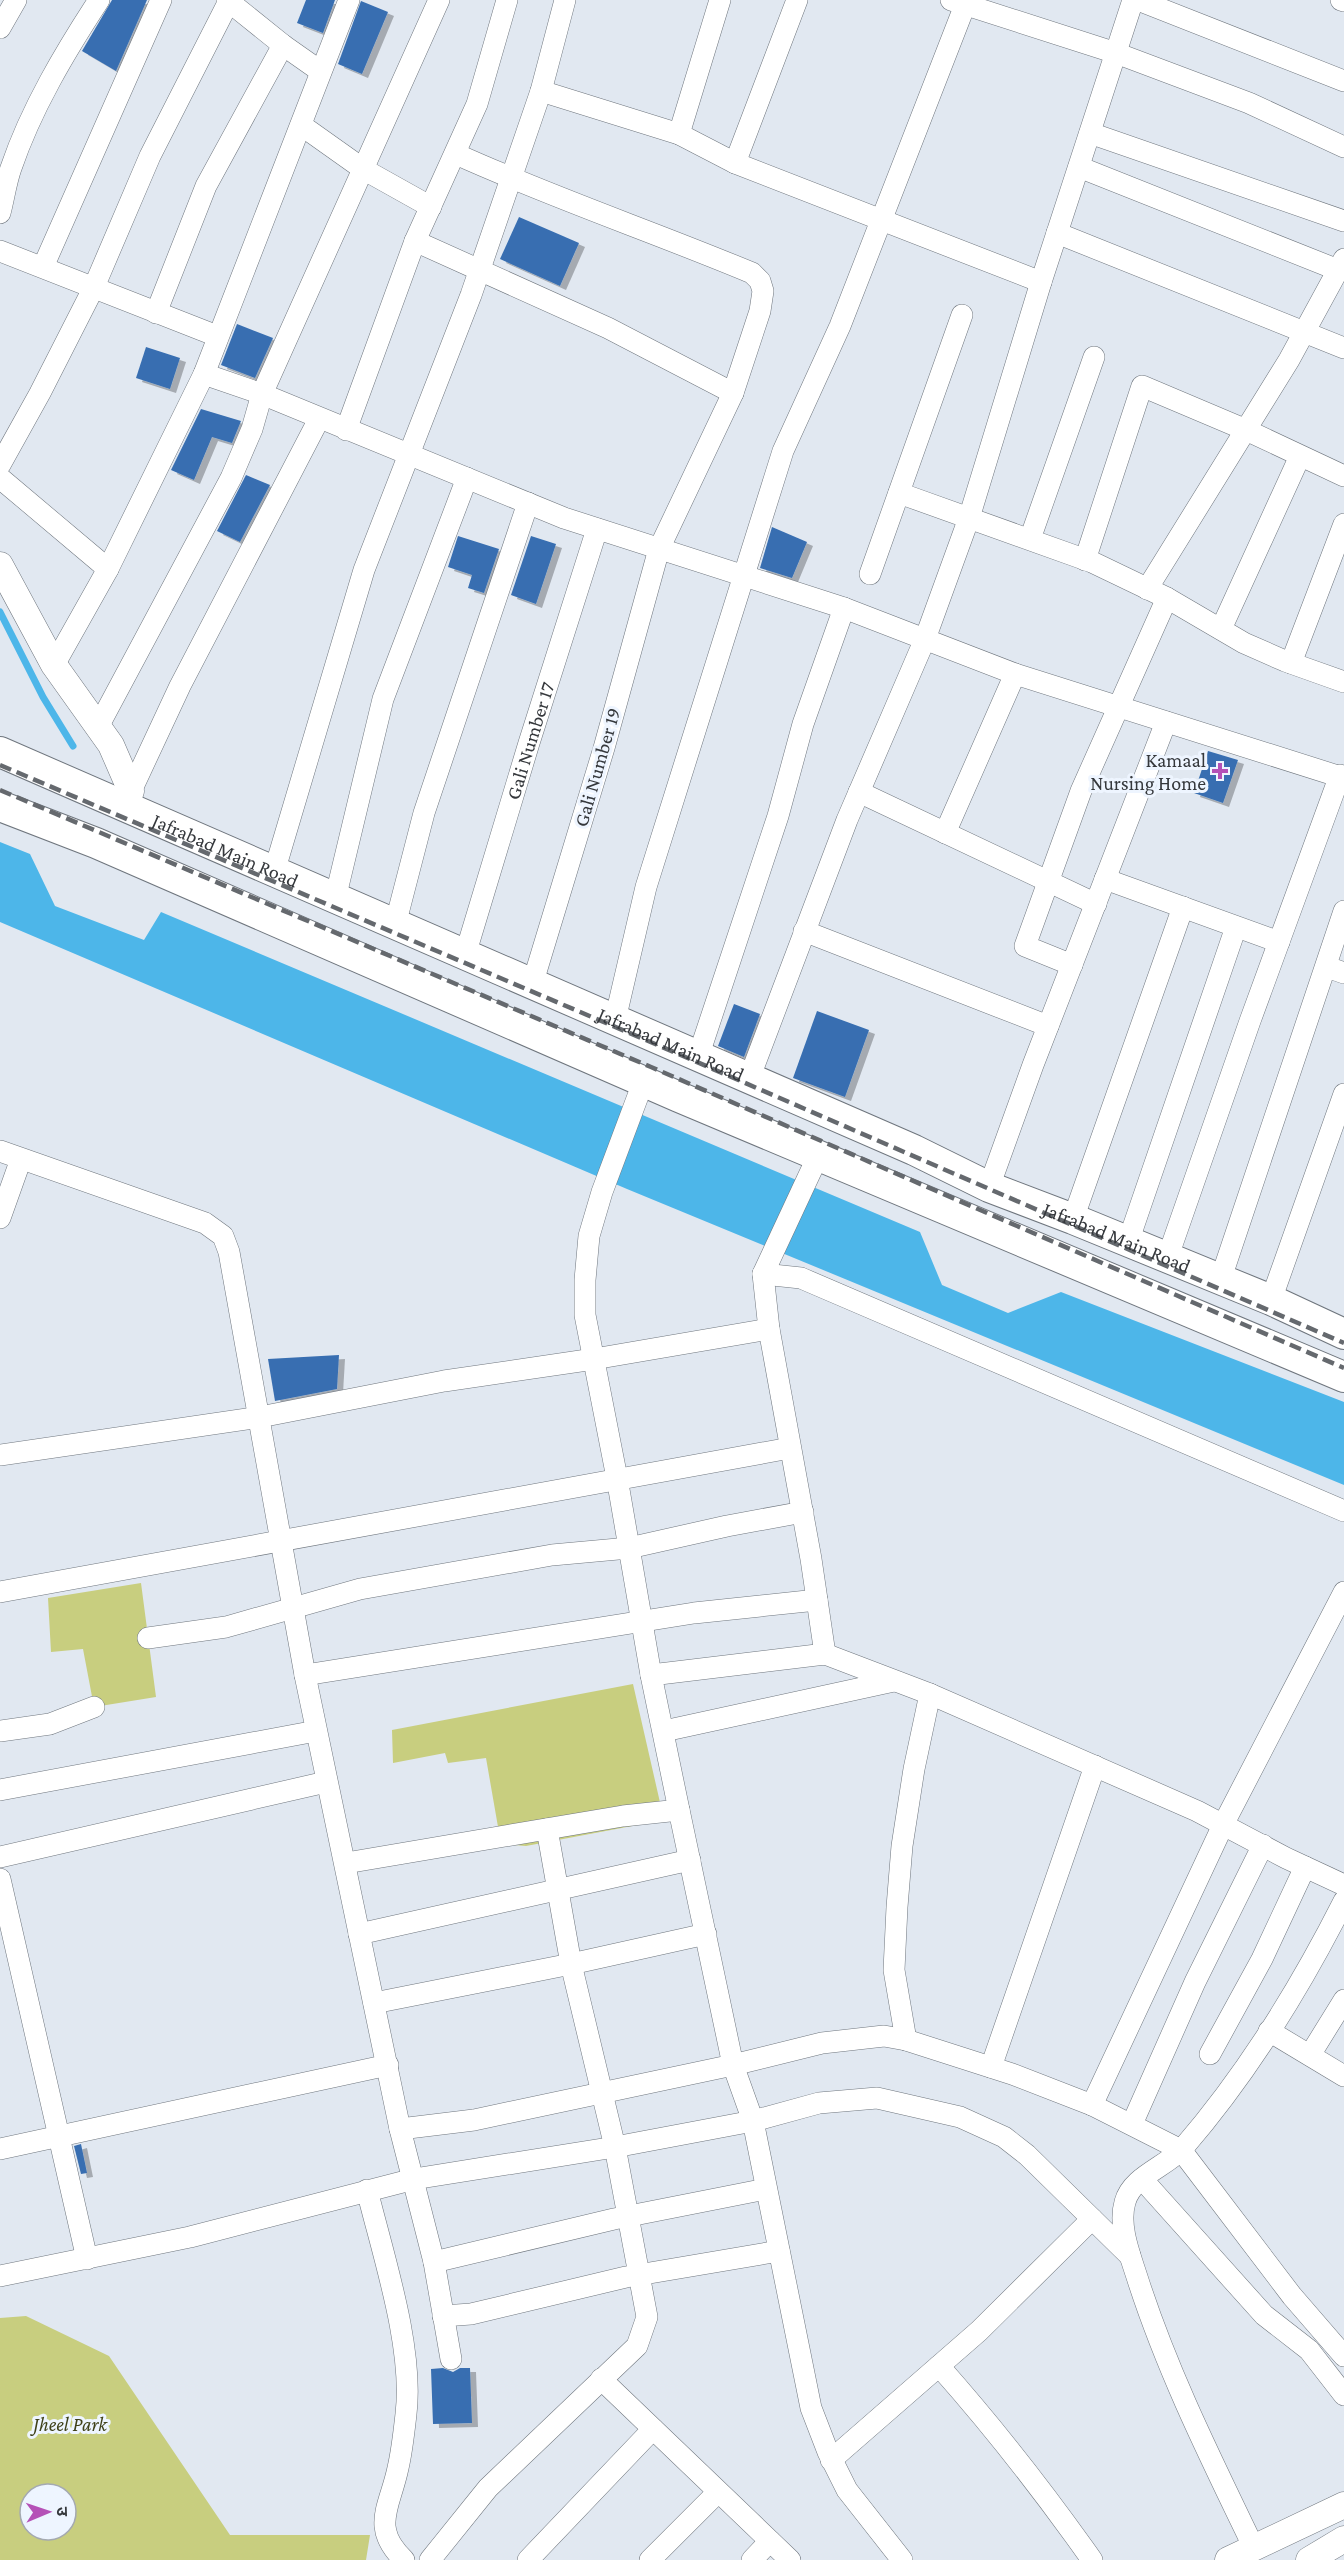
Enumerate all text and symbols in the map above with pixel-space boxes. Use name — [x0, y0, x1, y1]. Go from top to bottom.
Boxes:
street label: Gali Number 17 — [502, 679, 559, 802]
street label: Gali Number 19 — [570, 705, 624, 829]
place label: Kamaal Nursing Home — [1090, 749, 1206, 795]
marker: Kamaal Nursing Home — [1211, 762, 1229, 780]
street label: Jafrabad Main Road — [147, 808, 302, 892]
street label: Jafrabad Main Road — [592, 1002, 748, 1086]
street label: Jafrabad Main Road — [1038, 1197, 1194, 1277]
park label: Jheel Park — [30, 2413, 108, 2436]
north arrow — [18, 2482, 78, 2542]
text: उ — [54, 2507, 71, 2517]

